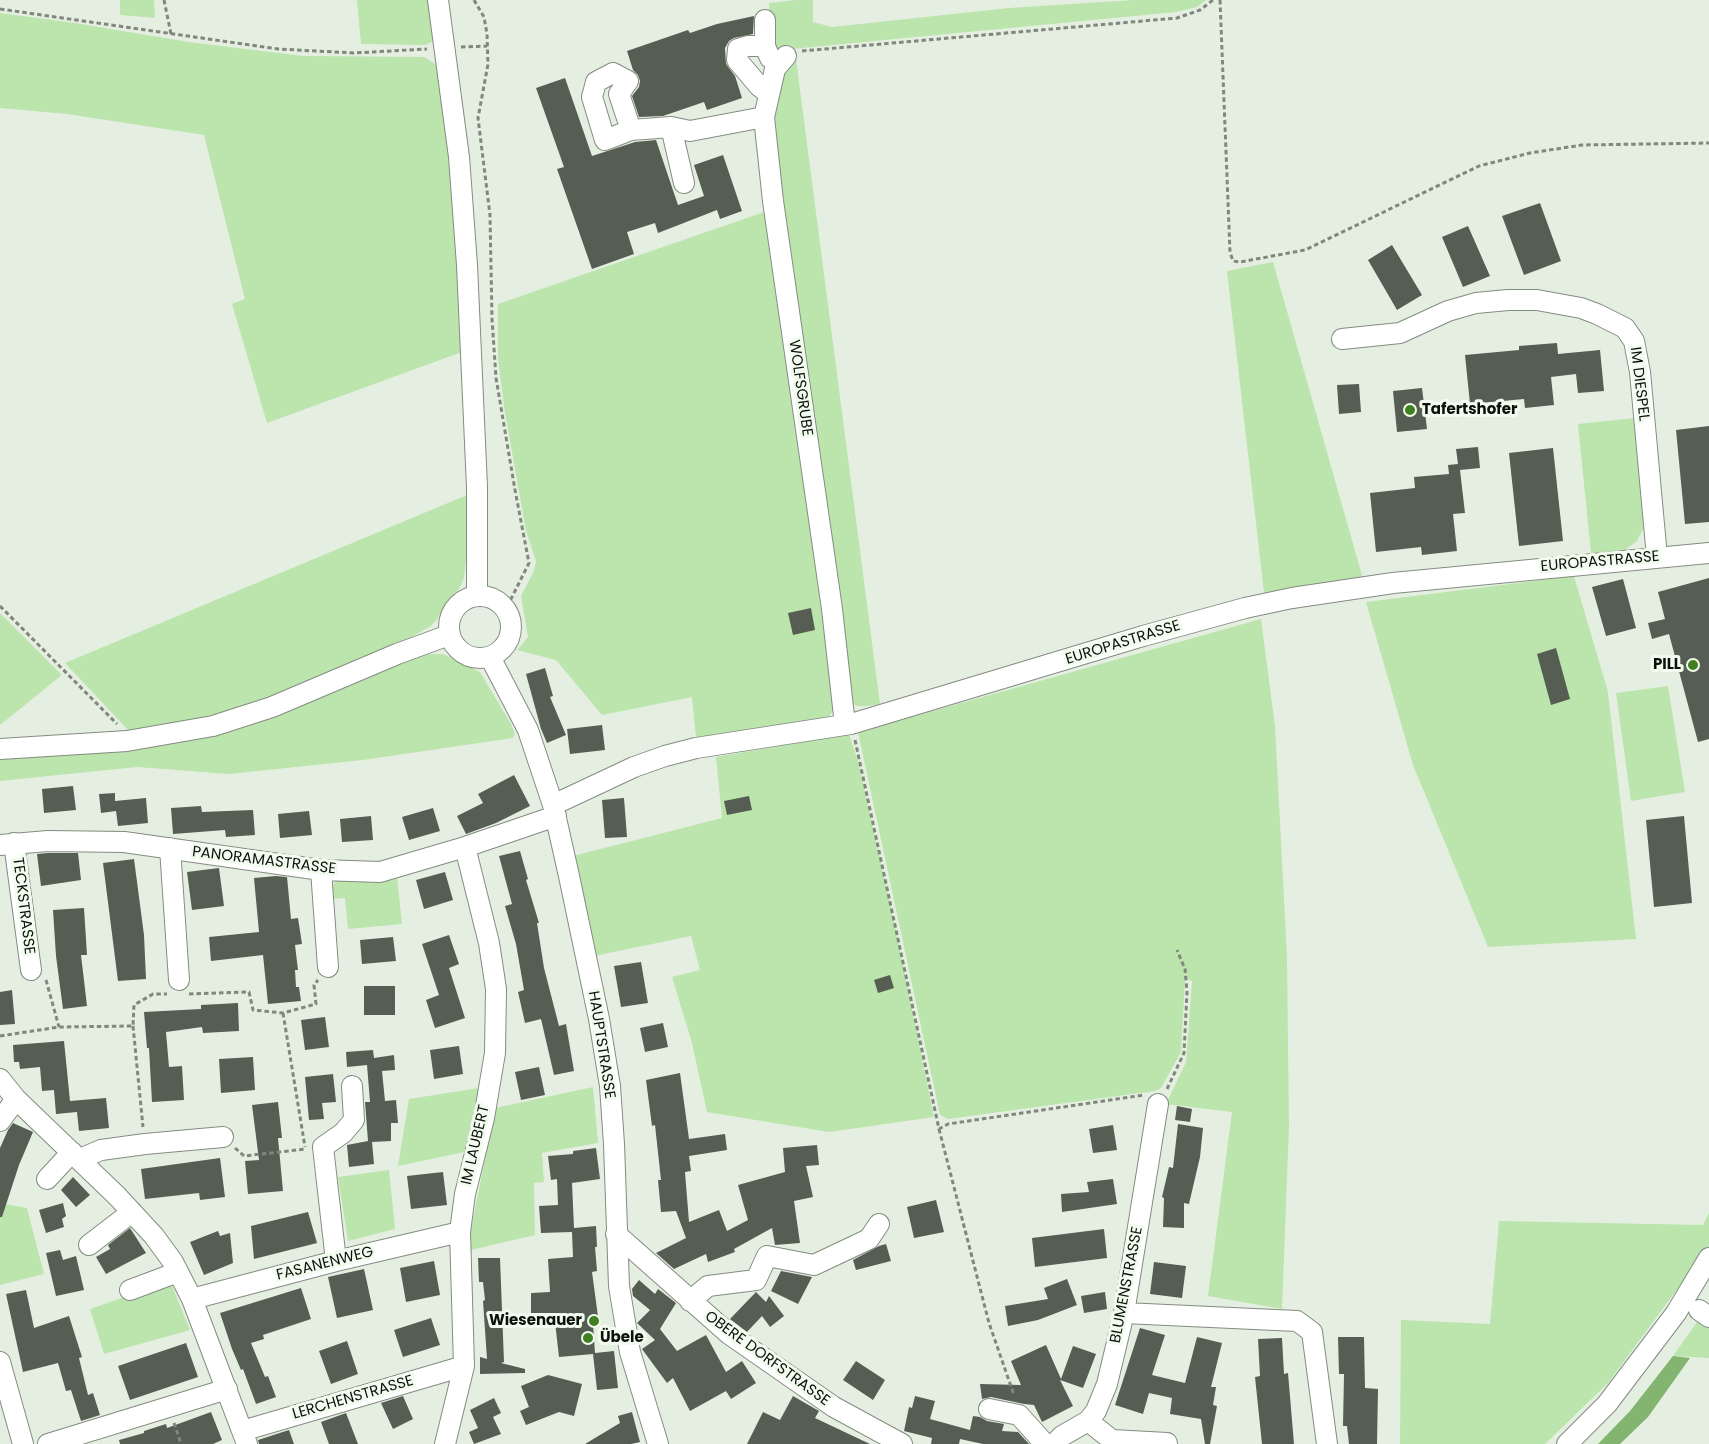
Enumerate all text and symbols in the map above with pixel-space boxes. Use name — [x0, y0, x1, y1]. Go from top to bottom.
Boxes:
street label: WOLFSGRUBE — [784, 339, 816, 437]
street label: IM DIESPEL — [1626, 346, 1652, 422]
place label: Tafertshofer — [1422, 401, 1517, 419]
marker: Tafertshofer — [1403, 403, 1417, 417]
street label: EUROPASTRASSE — [1540, 548, 1660, 576]
street label: EUROPASTRASSE — [1063, 617, 1183, 669]
place label: PILL — [1653, 656, 1681, 674]
marker: PILL — [1686, 658, 1700, 672]
street label: PANORAMASTRASSE — [191, 843, 337, 879]
street label: TECKSTRASSE — [8, 856, 38, 956]
street label: HAUPTSTRASSE — [584, 990, 618, 1100]
street label: IM LAUBERT — [458, 1103, 494, 1187]
street label: BLUMENSTRASSE — [1107, 1225, 1147, 1345]
street label: FASANENWEG — [275, 1243, 375, 1285]
street label: OBERE DORFSTRASSE — [701, 1308, 833, 1410]
place label: Wiesenauer — [489, 1312, 582, 1330]
marker: Wiesenauer — [587, 1314, 601, 1328]
place label: Übele — [600, 1329, 644, 1347]
marker: Übele — [581, 1331, 595, 1345]
street label: LERCHENSTRASSE — [290, 1372, 416, 1424]

